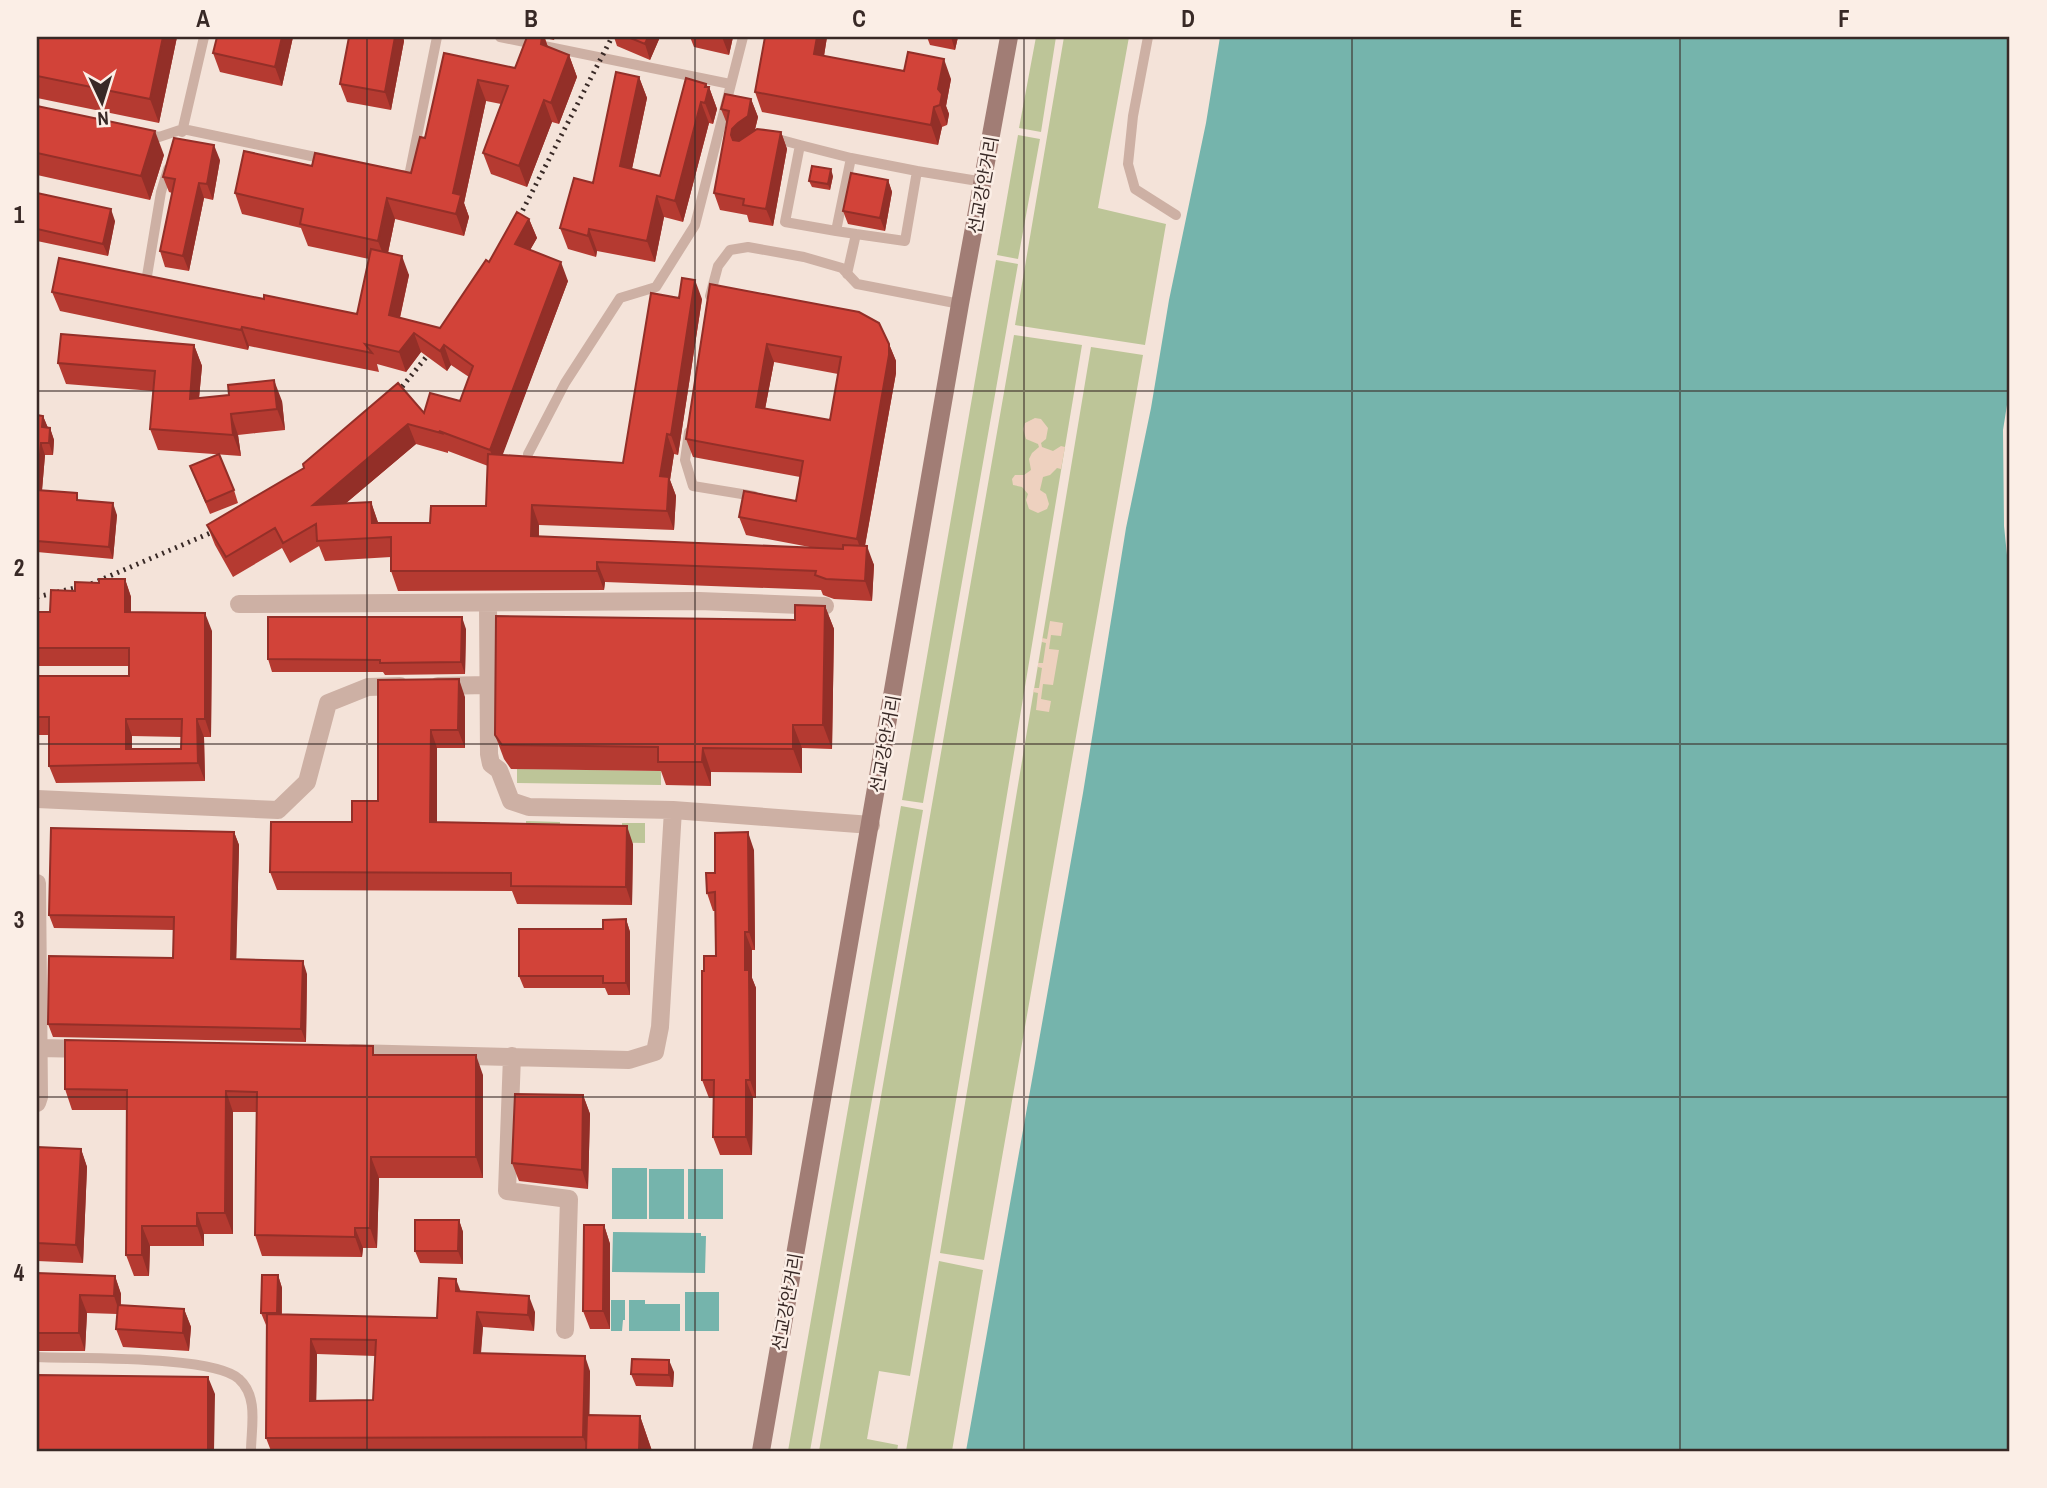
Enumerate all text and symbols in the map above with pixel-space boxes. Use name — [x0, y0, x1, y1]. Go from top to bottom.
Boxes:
text: A — [196, 3, 210, 34]
text: B — [524, 3, 538, 34]
text: C — [852, 3, 866, 34]
text: D — [1181, 3, 1195, 34]
text: E — [1510, 3, 1522, 34]
text: F — [1838, 3, 1850, 34]
north arrow — [66, 66, 136, 136]
text: N — [97, 106, 110, 132]
street label: 선교강안거리 — [962, 134, 1004, 236]
text: 1 — [14, 199, 25, 230]
text: 2 — [14, 552, 24, 583]
street label: 선교강안거리 — [864, 693, 906, 795]
text: 3 — [14, 904, 24, 935]
street label: 선교강안거리 — [766, 1251, 808, 1353]
text: 4 — [14, 1257, 25, 1288]

